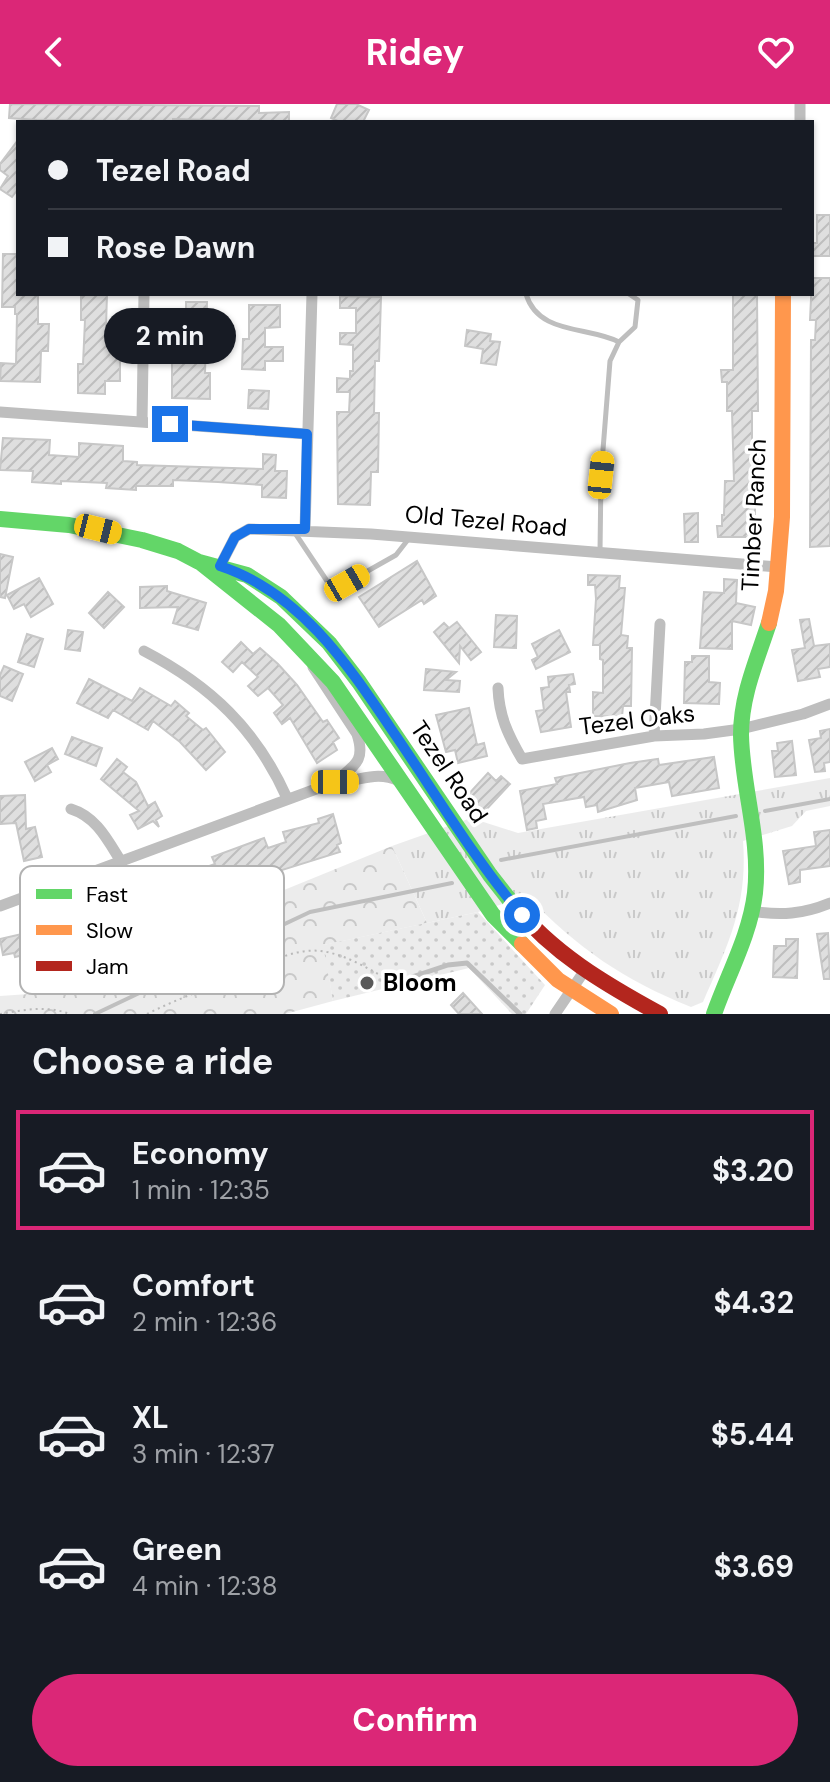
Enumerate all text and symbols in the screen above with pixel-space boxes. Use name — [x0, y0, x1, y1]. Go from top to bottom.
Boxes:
text: Ridey — [366, 29, 464, 76]
icon: back — [32, 30, 76, 74]
icon: heart — [754, 30, 798, 74]
text: Tezel Road — [96, 151, 251, 190]
text: Rose Dawn — [96, 228, 255, 267]
callout: 2 min — [104, 308, 236, 364]
text: 2 min — [136, 319, 204, 353]
route end — [152, 406, 188, 442]
street label: Timber Ranch — [734, 438, 773, 592]
car — [587, 450, 615, 500]
street label: Old Tezel Road — [404, 498, 568, 543]
car — [72, 512, 124, 546]
car — [320, 561, 374, 605]
street label: Tezel Oaks — [577, 697, 697, 742]
street label: Tezel Road — [404, 714, 495, 829]
car — [311, 770, 359, 794]
legend — [20, 866, 284, 994]
text: Fast — [86, 880, 128, 909]
route start — [504, 897, 540, 933]
text: Slow — [86, 916, 133, 945]
text: Jam — [86, 952, 129, 981]
place label: Bloom — [383, 967, 457, 998]
marker: Bloom — [358, 974, 376, 992]
text: Choose a ride — [32, 1038, 273, 1085]
icon: car — [36, 1134, 108, 1206]
text: Economy — [132, 1134, 269, 1173]
text: $3.20 — [712, 1151, 794, 1190]
text: 1 min · 12:35 — [132, 1173, 270, 1207]
icon: car — [36, 1266, 108, 1338]
text: Comfort — [132, 1266, 255, 1305]
text: $4.32 — [713, 1283, 794, 1322]
text: 2 min · 12:36 — [132, 1305, 277, 1339]
icon: car — [36, 1398, 108, 1470]
text: XL — [132, 1398, 169, 1437]
text: $5.44 — [711, 1415, 794, 1454]
text: 3 min · 12:37 — [132, 1437, 275, 1471]
icon: car — [36, 1530, 108, 1602]
text: Green — [132, 1530, 222, 1569]
text: $3.69 — [714, 1547, 794, 1586]
text: 4 min · 12:38 — [132, 1569, 278, 1603]
button: Confirm — [32, 1674, 798, 1766]

